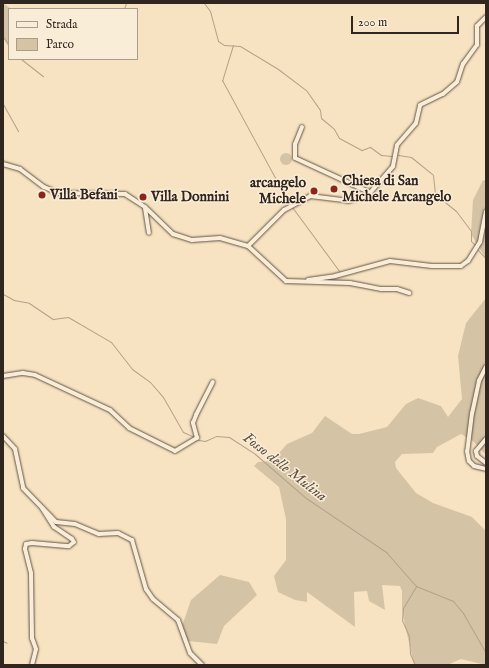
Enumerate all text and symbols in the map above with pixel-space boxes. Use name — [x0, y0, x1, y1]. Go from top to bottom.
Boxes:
legend — [8, 8, 138, 60]
scale bar — [353, 8, 461, 34]
text: 200 m — [358, 15, 387, 30]
text: Strada — [46, 17, 77, 32]
text: Parco — [46, 37, 74, 52]
place label: Chiesa di San Michele Arcangelo — [342, 173, 451, 206]
place label: arcangelo Michele — [250, 175, 306, 208]
marker: Chiesa di San Michele Arcangelo — [329, 184, 339, 194]
marker: arcangelo Michele — [309, 186, 319, 196]
place label: Villa Befani — [50, 187, 118, 203]
place label: Villa Donnini — [151, 189, 229, 205]
marker: Villa Befani — [37, 190, 47, 200]
marker: Villa Donnini — [138, 192, 148, 202]
water label: Fosso delle Mulina — [240, 429, 330, 505]

